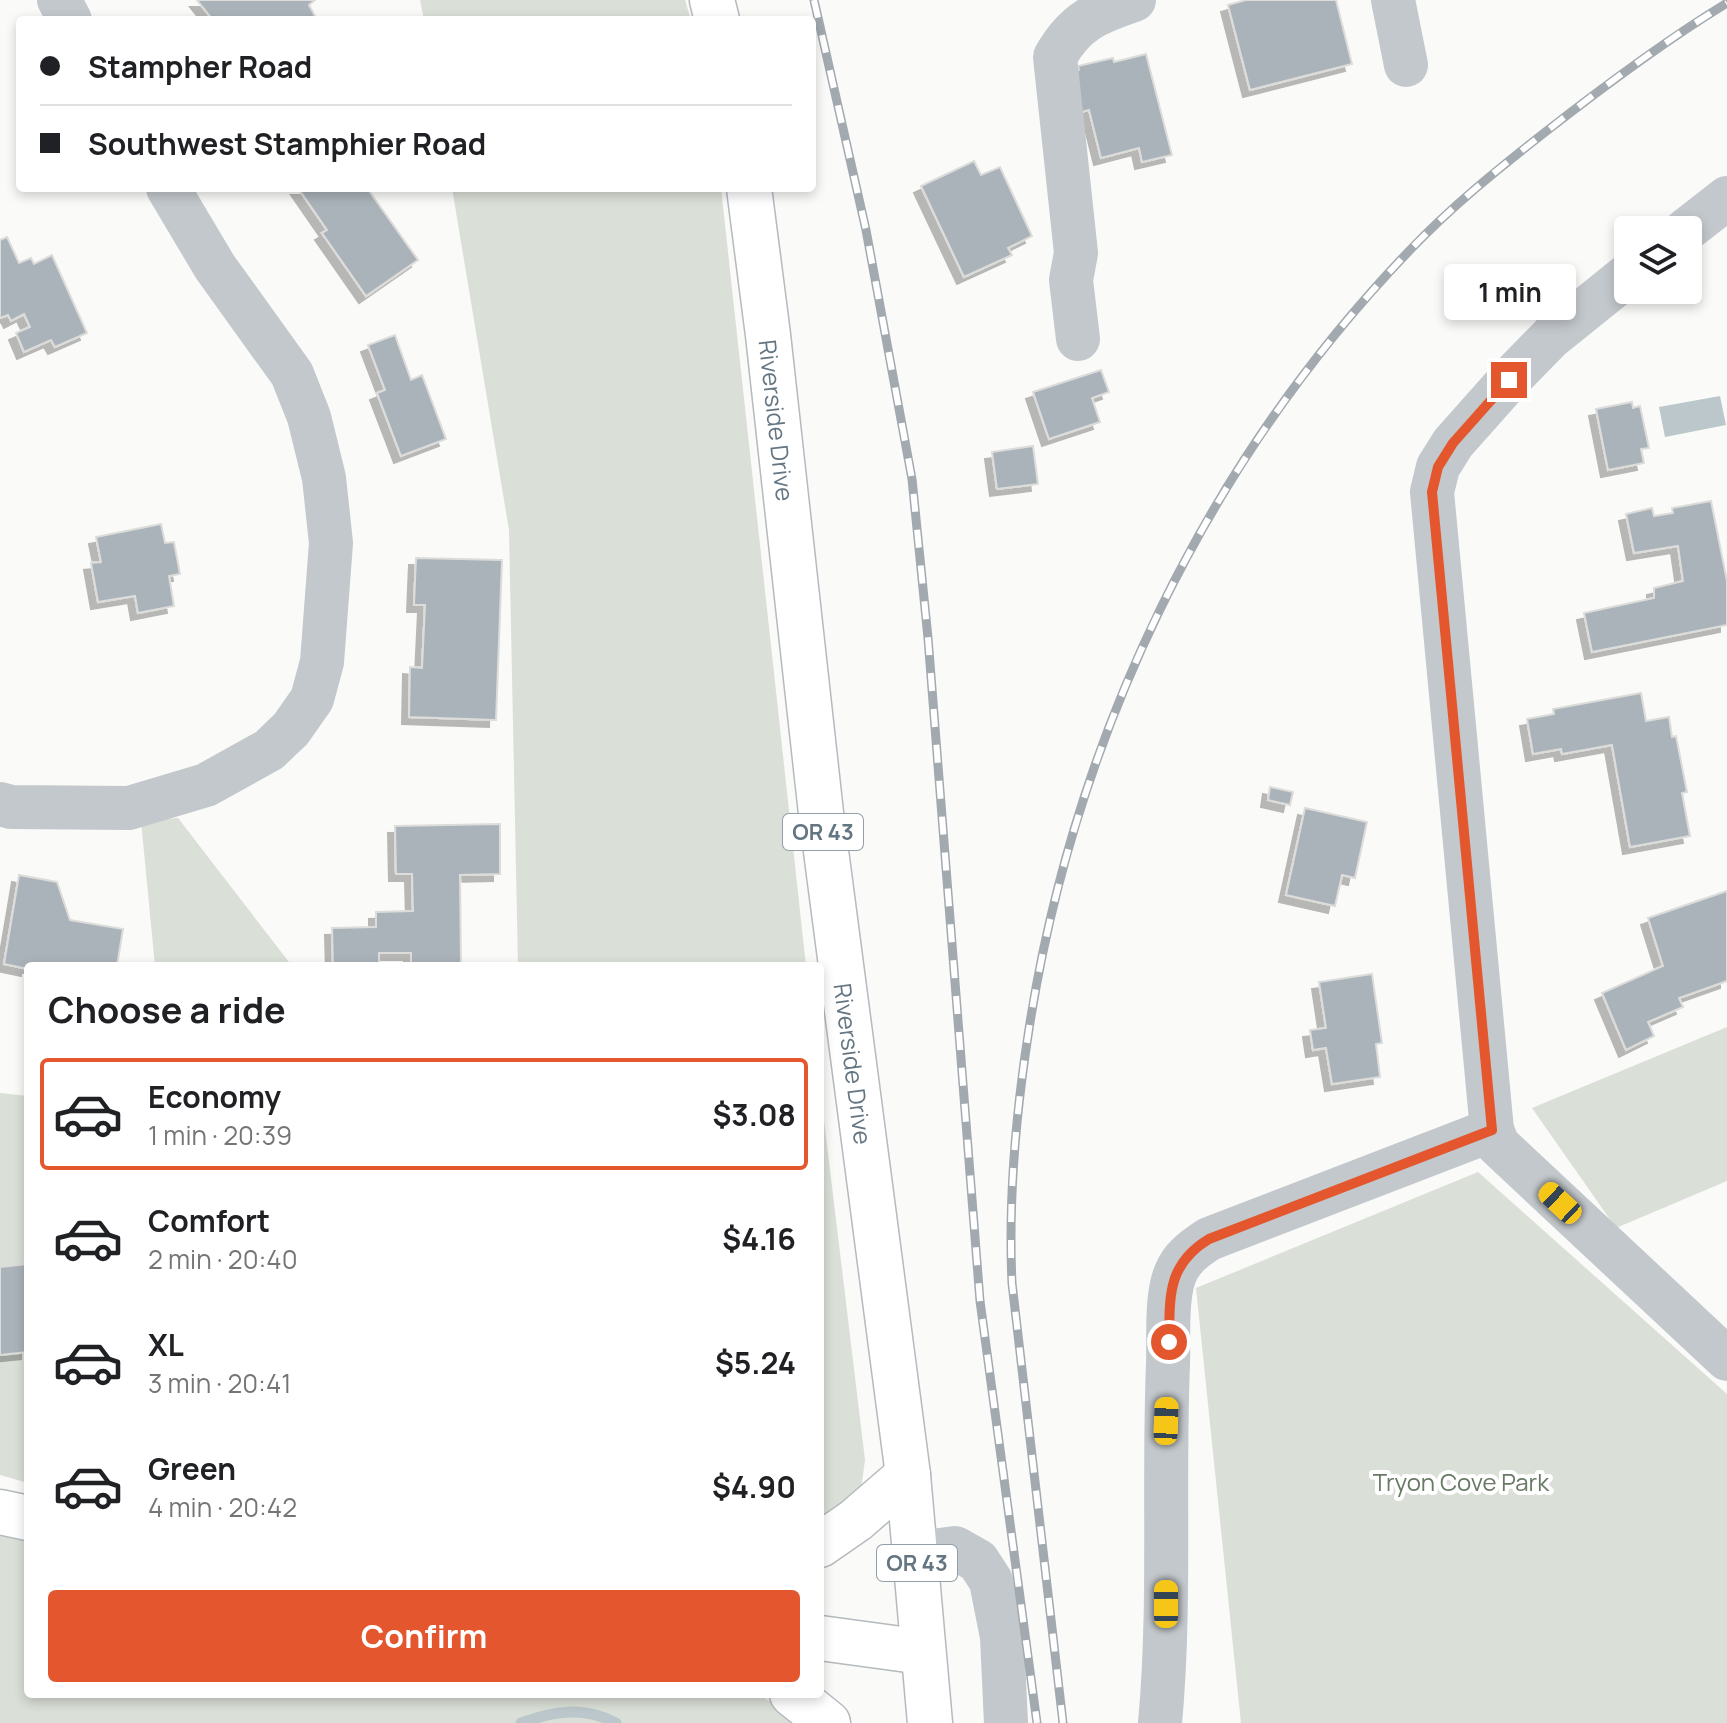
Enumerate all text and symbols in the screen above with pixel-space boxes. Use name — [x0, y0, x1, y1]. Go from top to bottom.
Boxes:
text: Stampher Road — [88, 46, 312, 87]
text: Southwest Stamphier Road — [88, 123, 486, 164]
map controls — [1614, 216, 1702, 304]
button: layers — [1614, 216, 1702, 304]
callout: 1 min — [1443, 264, 1575, 320]
text: 1 min — [1478, 274, 1542, 310]
street label: Riverside Drive — [752, 338, 803, 503]
route end — [1491, 362, 1527, 398]
road number: OR 43 — [783, 814, 863, 850]
street label: Riverside Drive — [827, 981, 881, 1146]
text: Choose a ride — [48, 985, 286, 1034]
text: Economy — [148, 1076, 281, 1117]
icon: car — [52, 1078, 124, 1150]
text: $3.08 — [712, 1094, 796, 1135]
text: 1 min · 20:39 — [148, 1117, 292, 1153]
car — [1534, 1178, 1586, 1228]
text: Comfort — [148, 1200, 270, 1241]
icon: car — [52, 1202, 124, 1274]
text: $4.16 — [722, 1218, 796, 1259]
text: 2 min · 20:40 — [148, 1241, 298, 1277]
text: XL — [148, 1324, 184, 1365]
route start — [1151, 1324, 1187, 1360]
icon: car — [52, 1326, 124, 1398]
text: $5.24 — [715, 1342, 796, 1383]
text: 3 min · 20:41 — [148, 1365, 291, 1401]
car — [1153, 1397, 1179, 1445]
text: Green — [148, 1448, 236, 1489]
icon: car — [52, 1450, 124, 1522]
park label: Tryon Cove Park — [1373, 1465, 1550, 1498]
text: $4.90 — [712, 1466, 796, 1507]
text: 4 min · 20:42 — [148, 1489, 297, 1525]
road number: OR 43 — [877, 1545, 957, 1581]
car — [1154, 1580, 1178, 1628]
button: Confirm — [48, 1590, 800, 1682]

